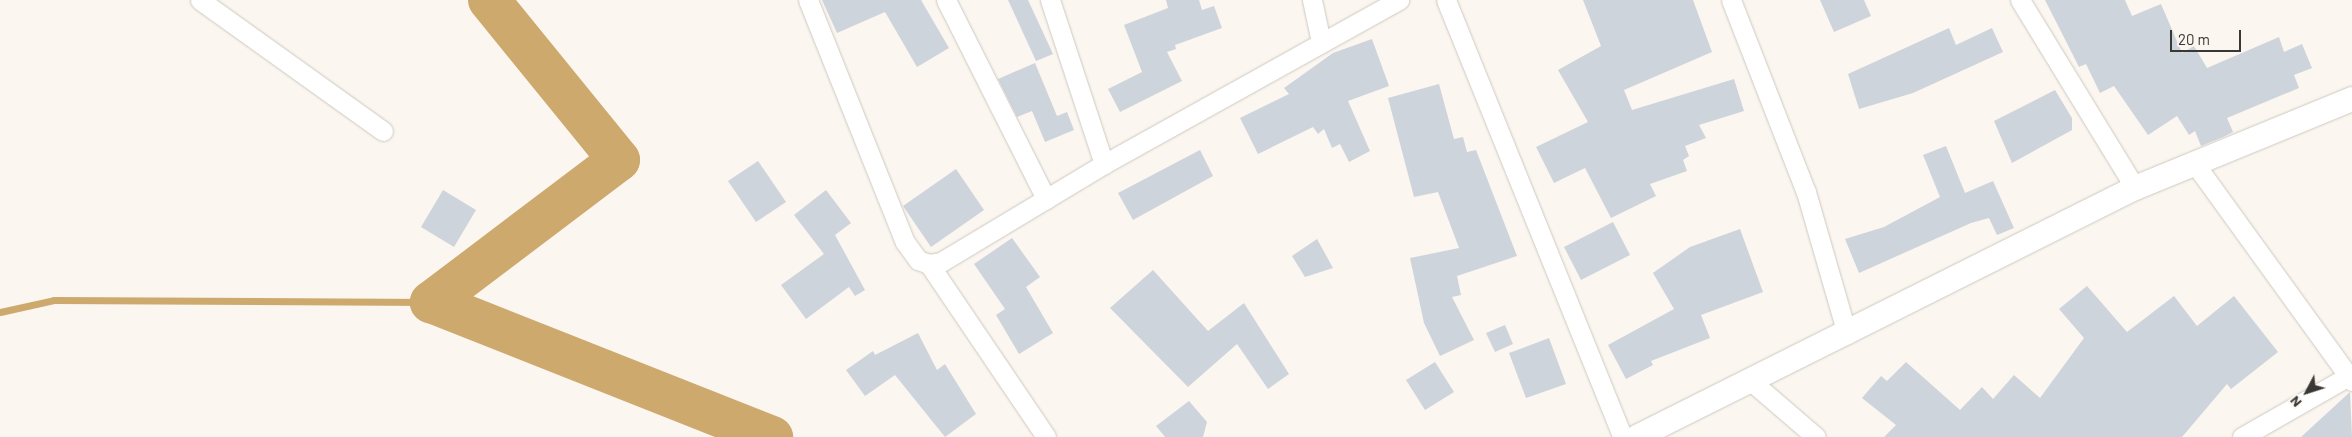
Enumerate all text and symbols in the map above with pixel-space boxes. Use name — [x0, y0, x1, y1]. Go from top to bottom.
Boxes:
scale bar — [2172, 20, 2243, 52]
text: 20 m — [2178, 30, 2210, 48]
north arrow — [2282, 367, 2332, 417]
text: N — [2286, 393, 2305, 411]

